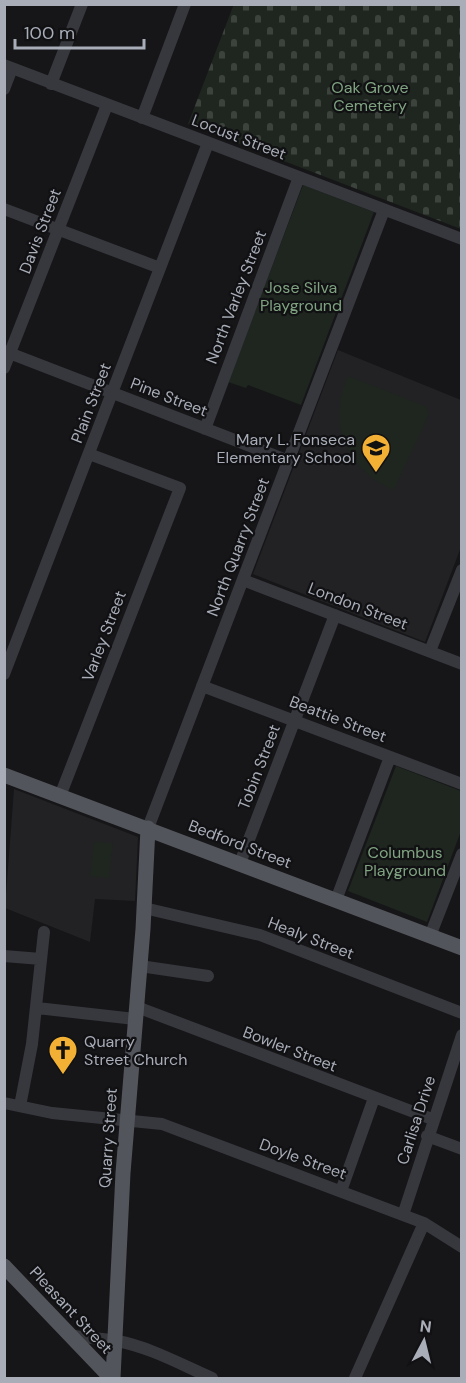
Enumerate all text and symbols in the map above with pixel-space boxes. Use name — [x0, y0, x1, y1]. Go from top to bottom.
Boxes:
scale bar — [15, 12, 144, 50]
text: 100 m — [24, 21, 75, 45]
park label: Oak Grove Cemetery — [331, 77, 409, 116]
street label: Locust Street — [189, 109, 289, 165]
street label: Davis Street — [14, 186, 66, 276]
street label: North Varley Street — [201, 227, 271, 367]
park label: Jose Silva Playground — [260, 277, 342, 316]
street label: Plain Street — [66, 360, 116, 446]
street label: Pine Street — [127, 373, 211, 421]
place label: Mary L. Fonseca Elementary School — [217, 429, 355, 468]
school or university icon: Mary L. Fonseca Elementary School — [360, 432, 392, 474]
street label: North Quarry Street — [202, 475, 274, 619]
street label: London Street — [305, 577, 411, 635]
street label: Varley Street — [77, 588, 131, 684]
street label: Beattie Street — [286, 691, 390, 747]
street label: Tobin Street — [233, 721, 285, 813]
street label: Bedford Street — [186, 815, 294, 873]
park label: Columbus Playground — [364, 842, 446, 881]
street label: Healy Street — [265, 912, 357, 964]
street label: Bowler Street — [240, 1021, 340, 1077]
place label: Quarry Street Church — [84, 1031, 187, 1070]
church icon: Quarry Street Church — [47, 1034, 79, 1076]
street label: Carlisa Drive — [392, 1073, 440, 1167]
street label: Quarry Street — [94, 1087, 122, 1189]
street label: Doyle Street — [257, 1134, 349, 1184]
street label: Pleasant Street — [25, 1262, 117, 1358]
north arrow — [394, 1311, 454, 1371]
text: N — [419, 1315, 433, 1338]

